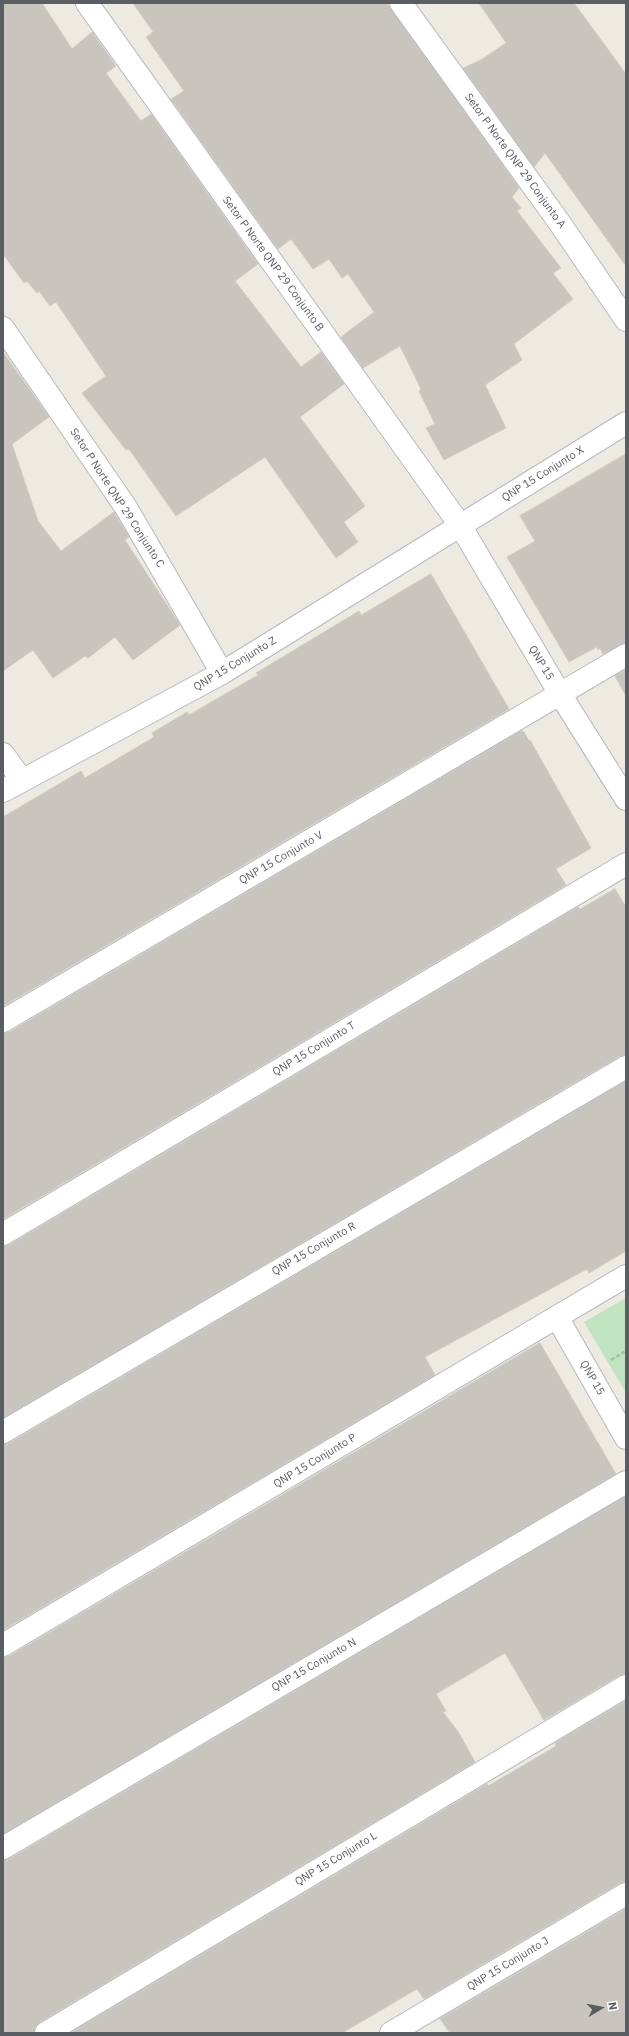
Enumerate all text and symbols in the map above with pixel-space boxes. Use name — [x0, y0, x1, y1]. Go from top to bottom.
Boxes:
street label: Setor P Norte QNP 29 Conjunto A — [462, 91, 568, 231]
street label: Setor P Norte QNP 29 Conjunto B — [220, 194, 326, 334]
street label: Setor P Norte QNP 29 Conjunto C — [67, 426, 167, 570]
street label: QNP 15 Conjunto X — [499, 443, 587, 505]
street label: QNP 15 Conjunto Z — [191, 634, 279, 694]
street label: QNP 15 — [526, 643, 556, 683]
street label: QNP 15 Conjunto V — [237, 829, 325, 887]
street label: QNP 15 Conjunto T — [270, 1019, 358, 1079]
street label: QNP 15 Conjunto R — [270, 1220, 358, 1278]
street label: QNP 15 — [577, 1358, 607, 1398]
street label: QNP 15 Conjunto P — [271, 1431, 359, 1491]
street label: QNP 15 Conjunto N — [269, 1635, 359, 1695]
street label: QNP 15 Conjunto L — [293, 1829, 379, 1889]
street label: QNP 15 Conjunto J — [465, 1934, 551, 1994]
north arrow — [581, 1988, 621, 2028]
text: N — [605, 2001, 620, 2011]

